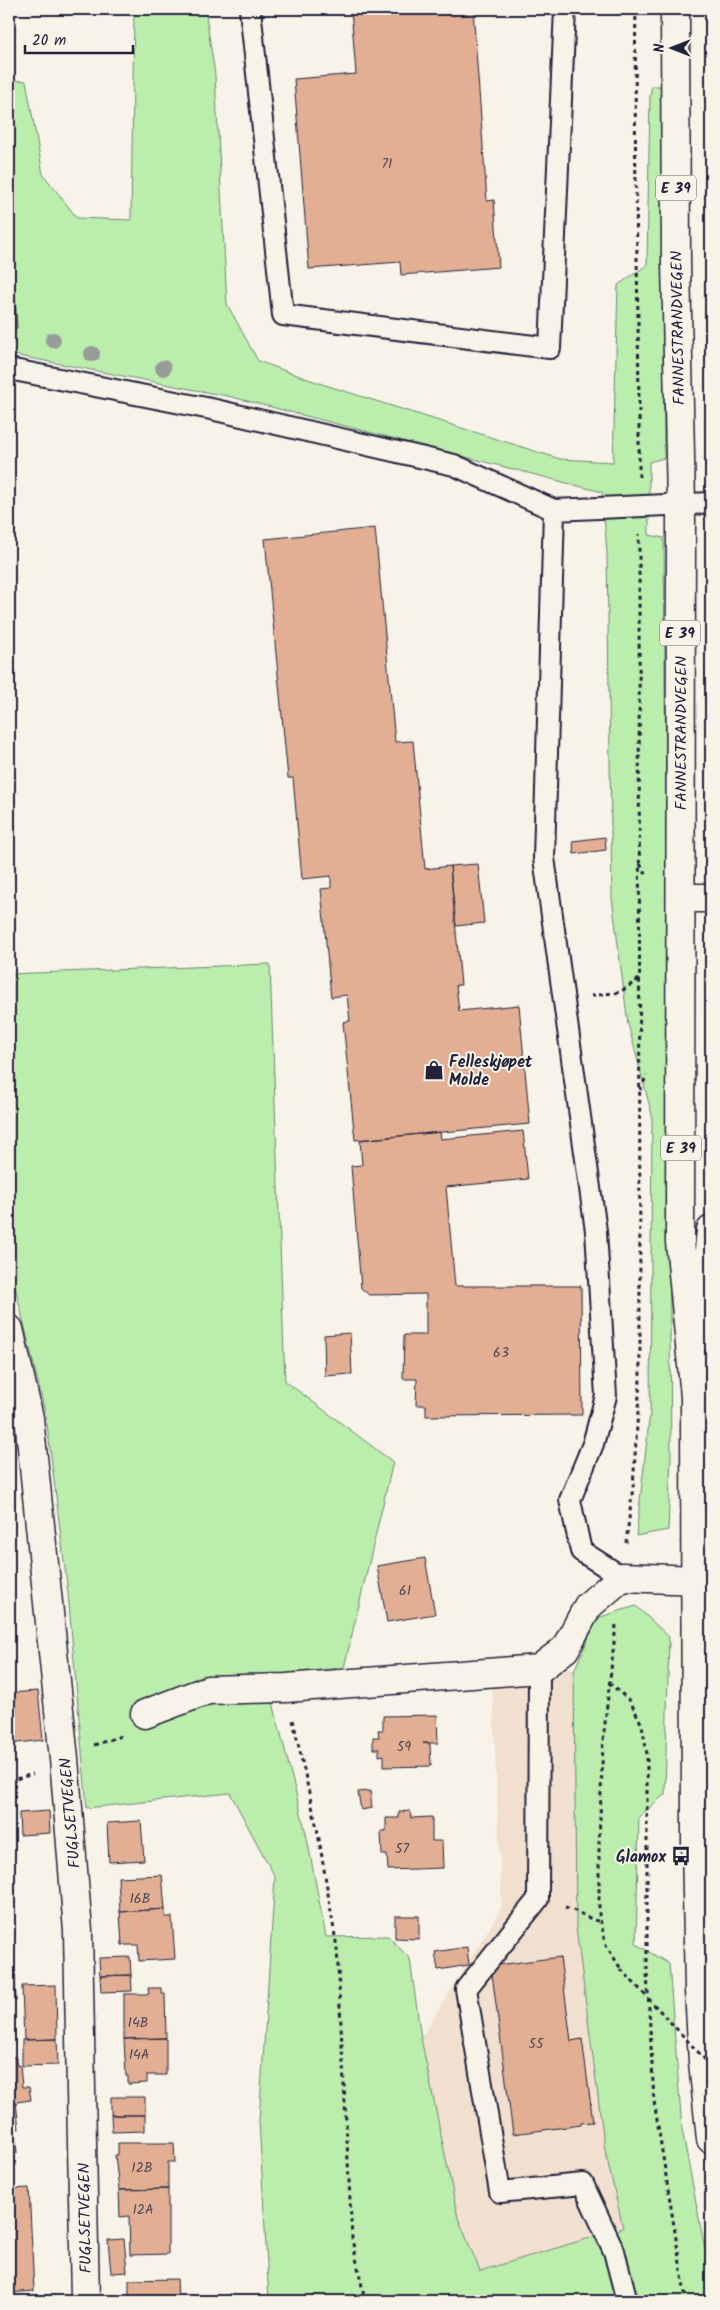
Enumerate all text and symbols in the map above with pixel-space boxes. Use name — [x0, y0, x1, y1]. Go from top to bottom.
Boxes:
scale bar — [25, 22, 132, 54]
north arrow — [648, 22, 698, 72]
text: 20 m — [32, 29, 66, 53]
text: N — [649, 43, 671, 52]
house number: 71 — [382, 153, 392, 175]
road number: E 39 — [656, 176, 696, 200]
street label: FANNESTRANDVEGEN — [665, 250, 692, 405]
road number: E 39 — [660, 620, 700, 646]
street label: FANNESTRANDVEGEN — [669, 656, 694, 810]
place label: Felleskjøpet Molde — [449, 1050, 533, 1093]
shop icon: Felleskjøpet Molde — [423, 1059, 445, 1081]
road number: E 39 — [661, 1136, 701, 1160]
house number: 63 — [493, 1342, 509, 1364]
house number: 61 — [399, 1580, 411, 1602]
house number: 59 — [397, 1736, 411, 1758]
street label: FUGLSETVEGEN — [53, 1756, 88, 1869]
house number: 57 — [395, 1838, 410, 1860]
place label: Glamox — [616, 1845, 666, 1870]
bus stop icon: Glamox — [670, 1845, 692, 1867]
house number: 16B — [129, 1888, 151, 1910]
house number: 14B — [127, 2012, 149, 2034]
house number: 55 — [528, 2033, 545, 2055]
house number: 14A — [129, 2044, 149, 2066]
house number: 12B — [131, 2157, 153, 2179]
street label: FUGLSETVEGEN — [72, 2162, 99, 2274]
house number: 12A — [132, 2199, 154, 2221]

